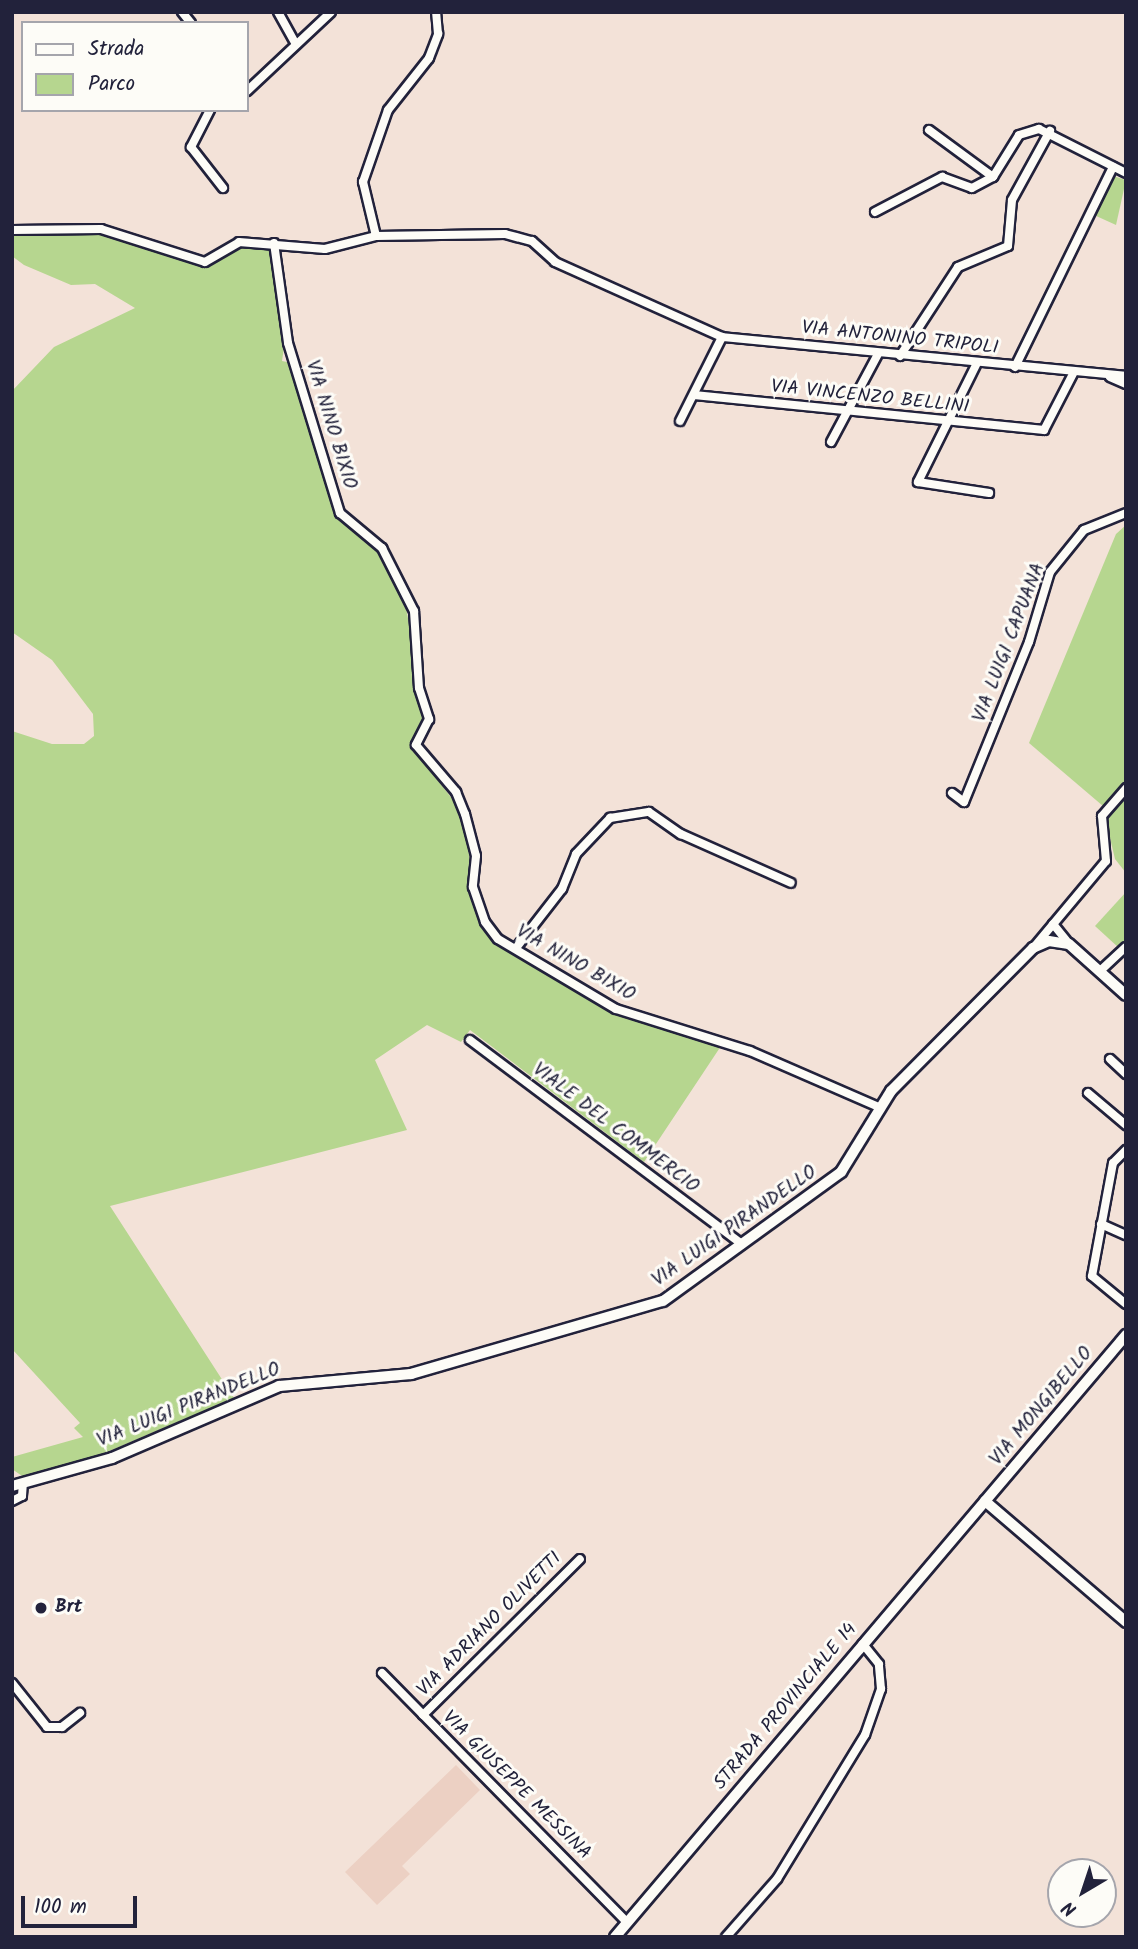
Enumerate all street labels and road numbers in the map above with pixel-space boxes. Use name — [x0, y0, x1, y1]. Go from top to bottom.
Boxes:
street label: VIA ANTONINO TRIPOLI — [801, 317, 999, 361]
street label: VIA NINO BIXIO — [300, 358, 360, 492]
street label: VIA VINCENZO BELLINI — [770, 376, 970, 420]
street label: VIA LUIGI CAPUANA — [969, 560, 1051, 726]
street label: VIA NINO BIXIO — [512, 921, 638, 1007]
street label: VIALE DEL COMMERCIO — [527, 1059, 703, 1199]
street label: VIA LUIGI PIRANDELLO — [648, 1162, 822, 1292]
street label: VIA MONGIBELLO — [986, 1343, 1098, 1471]
street label: VIA LUIGI PIRANDELLO — [94, 1359, 284, 1453]
street label: VIA ADRIANO OLIVETTI — [413, 1548, 567, 1702]
street label: STRADA PROVINCIALE 14 — [710, 1619, 862, 1795]
street label: VIA GIUSEPPE MESSINA — [437, 1707, 595, 1865]

